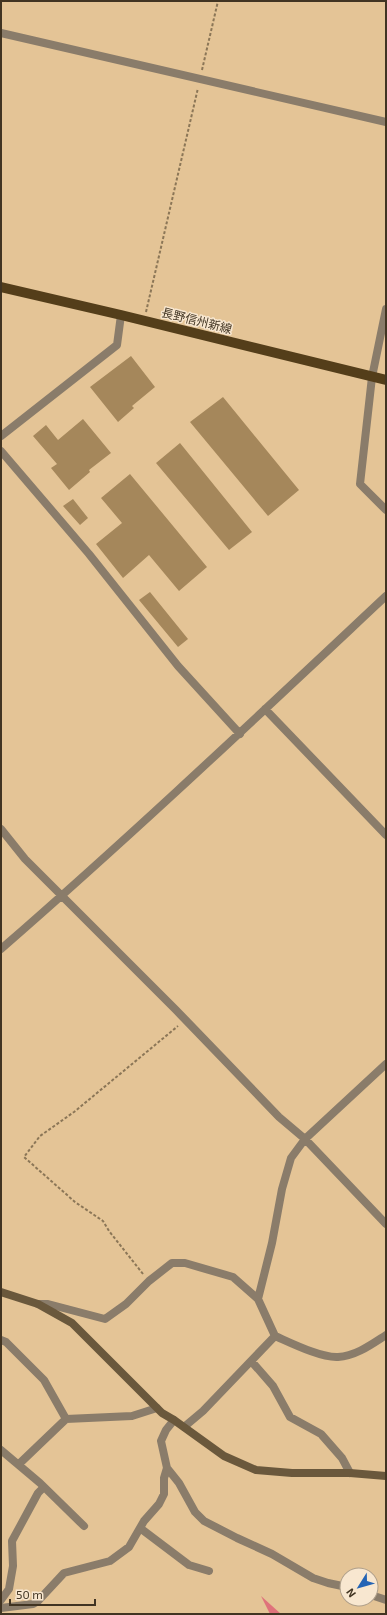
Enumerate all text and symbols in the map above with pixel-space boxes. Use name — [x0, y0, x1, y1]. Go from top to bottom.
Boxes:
street label: 長野信州新線 — [160, 304, 234, 336]
north arrow — [339, 1567, 379, 1607]
scale bar — [10, 1581, 95, 1607]
text: N — [343, 1586, 358, 1600]
text: 50 m — [16, 1587, 43, 1601]

